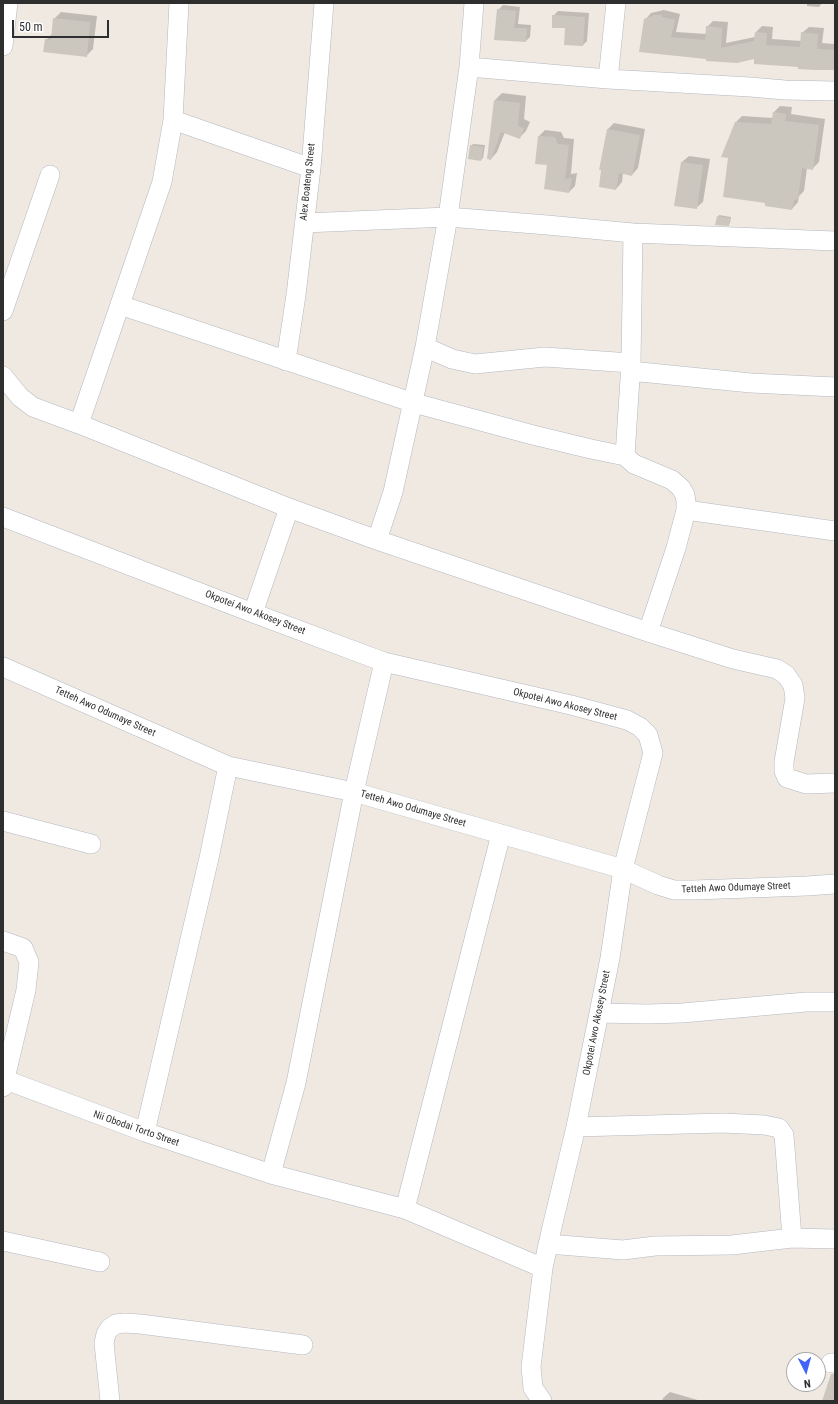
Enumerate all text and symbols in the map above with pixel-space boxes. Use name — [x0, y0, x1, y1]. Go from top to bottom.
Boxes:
scale bar — [14, 12, 111, 38]
text: 50 m — [19, 20, 43, 34]
street label: Alex Boateng Street — [298, 143, 318, 221]
street label: Okpotei Awo Akosey Street — [203, 588, 307, 638]
street label: Tetteh Awo Odumaye Street — [53, 684, 157, 740]
street label: Okpotei Awo Akosey Street — [512, 686, 618, 724]
street label: Tetteh Awo Odumaye Street — [359, 788, 467, 830]
street label: Tetteh Awo Odumaye Street — [681, 880, 791, 896]
street label: Okpotei Awo Akosey Street — [581, 970, 613, 1076]
street label: Nii Obodai Torto Street — [91, 1109, 181, 1149]
north arrow — [786, 1352, 826, 1392]
text: N — [803, 1377, 811, 1390]

